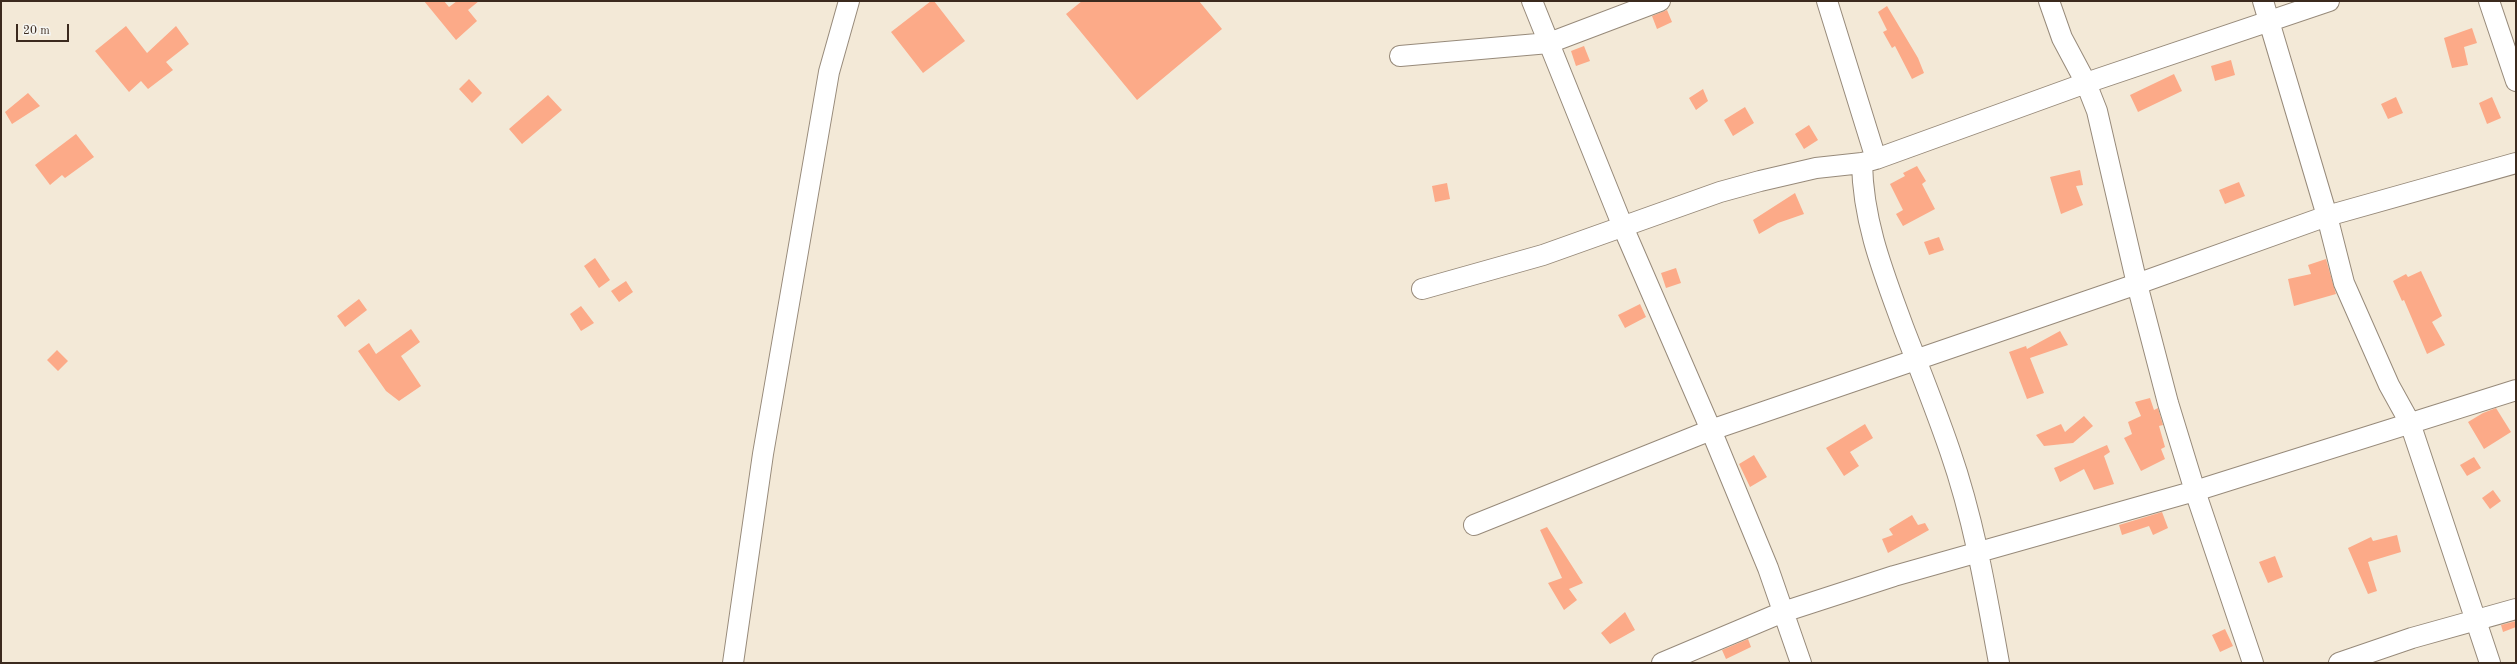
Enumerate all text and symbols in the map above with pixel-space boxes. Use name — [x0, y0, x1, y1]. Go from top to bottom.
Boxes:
scale bar — [18, 16, 71, 42]
text: 20 m — [23, 25, 50, 37]

